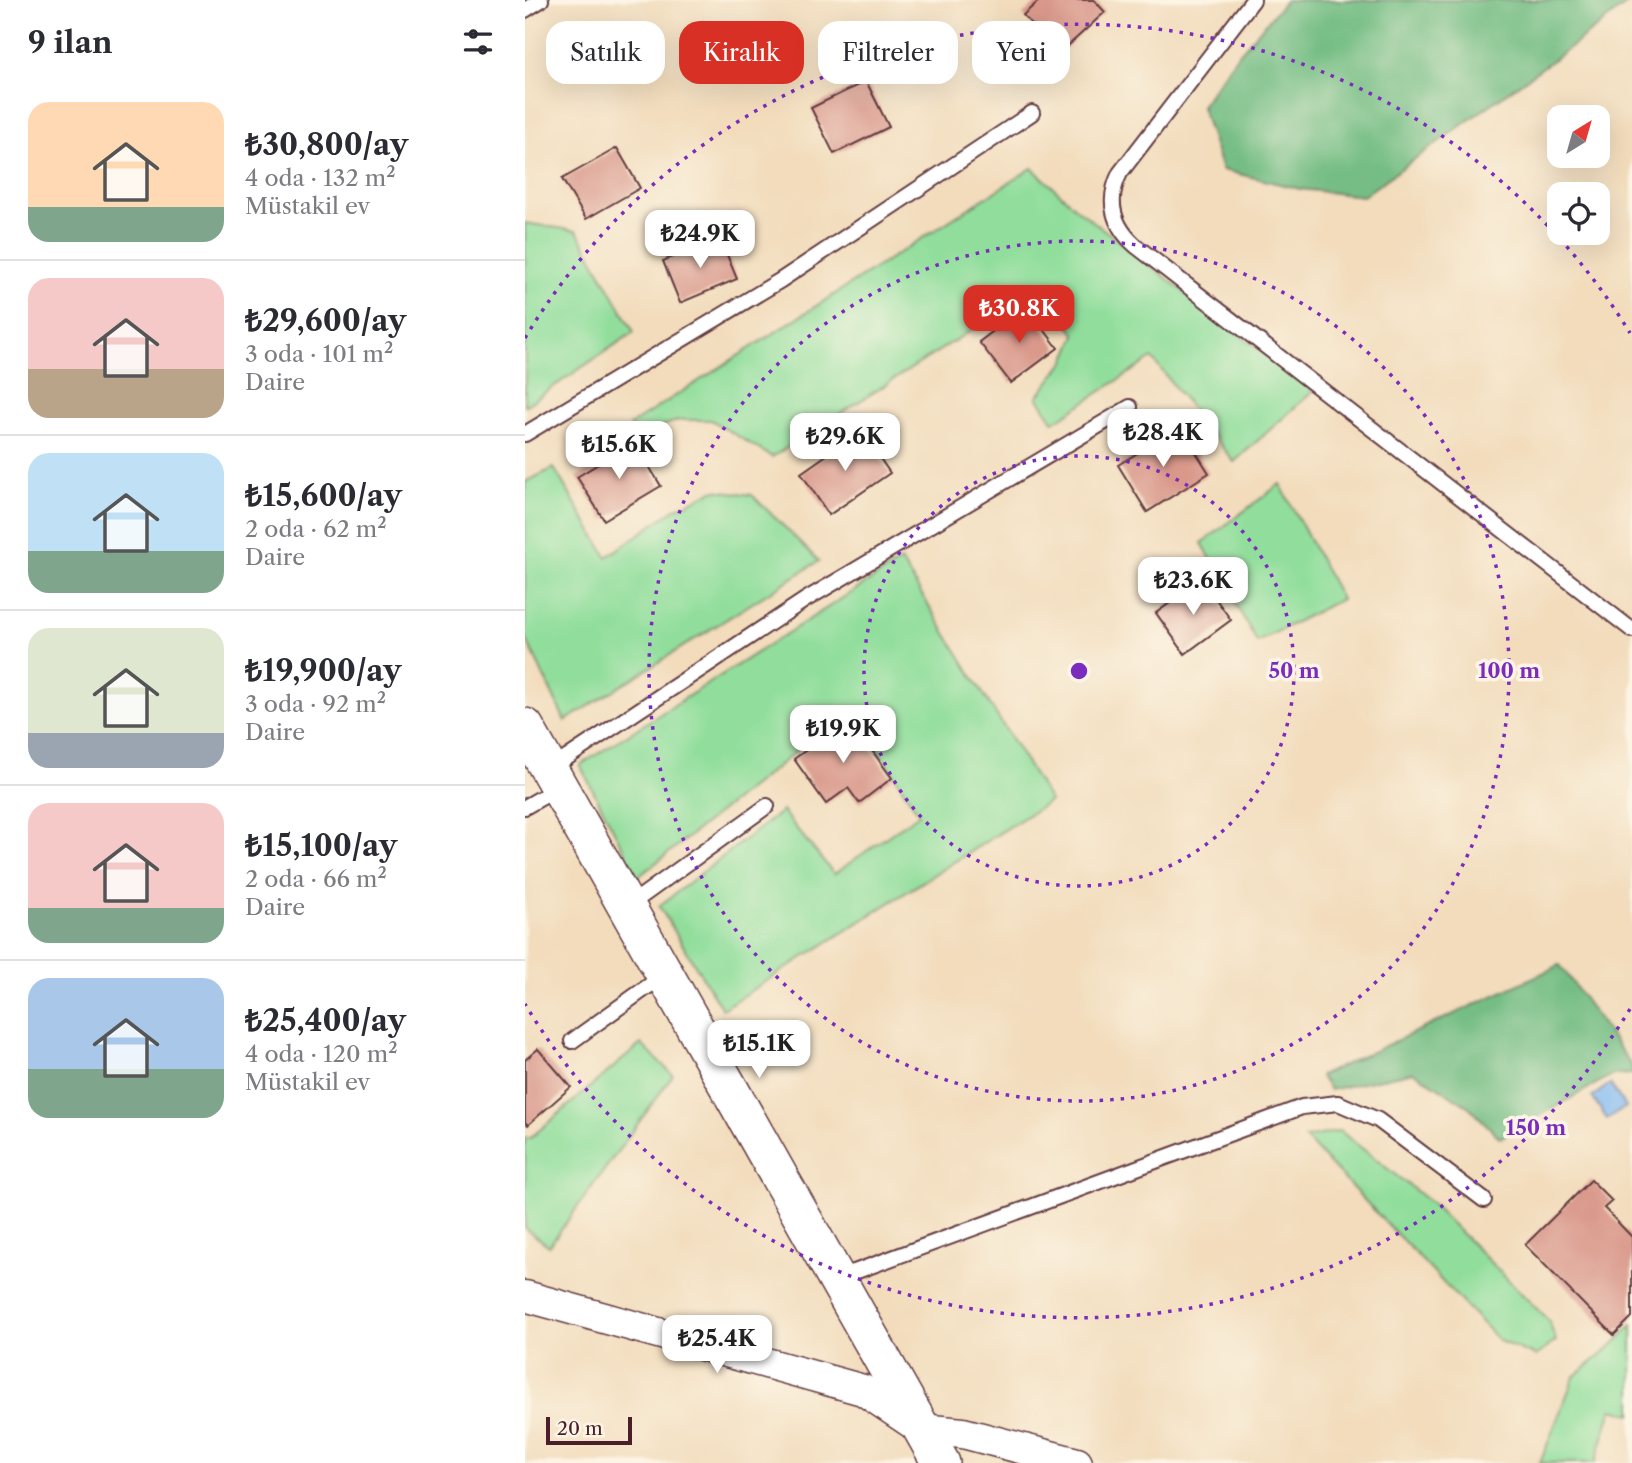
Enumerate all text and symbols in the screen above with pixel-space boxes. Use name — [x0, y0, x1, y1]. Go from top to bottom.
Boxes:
chip: Satılık — [546, 21, 665, 84]
chip: Kiralık — [679, 21, 804, 84]
chip: Filtreler — [818, 21, 958, 84]
chip: Yeni — [972, 21, 1070, 84]
icon: filters — [459, 23, 497, 61]
text: 9 ilan — [28, 24, 113, 61]
north arrow — [1547, 105, 1610, 168]
map controls — [1547, 105, 1610, 245]
text: ₺30,800/ay — [245, 126, 408, 163]
icon: home — [84, 130, 168, 214]
text: 4 oda · 132 m² — [245, 164, 396, 192]
button: locate — [1547, 182, 1610, 245]
text: Müstakil ev — [245, 192, 370, 220]
pin: ₺24.9K — [643, 210, 757, 270]
text: ₺24.9K — [661, 219, 739, 247]
pin: ₺30.8K — [962, 286, 1076, 345]
text: ₺30.8K — [979, 294, 1059, 322]
text: ₺29,600/ay — [245, 302, 406, 339]
icon: home — [84, 306, 168, 390]
text: 3 oda · 101 m² — [245, 340, 393, 368]
text: Daire — [245, 368, 305, 396]
pin: ₺28.4K — [1106, 410, 1220, 469]
pin: ₺29.6K — [788, 414, 902, 473]
text: ₺28.4K — [1123, 418, 1203, 446]
pin: ₺15.6K — [562, 421, 676, 481]
text: ₺29.6K — [806, 422, 884, 450]
text: ₺15.6K — [582, 430, 656, 458]
text: ₺15,600/ay — [245, 477, 402, 514]
icon: home — [84, 481, 168, 565]
text: 2 oda · 62 m² — [245, 515, 387, 543]
text: Daire — [245, 543, 305, 571]
pin: ₺23.6K — [1136, 558, 1250, 617]
text: ₺23.6K — [1154, 566, 1232, 594]
text: ₺19,900/ay — [245, 652, 401, 689]
icon: home — [84, 656, 168, 740]
text: 50 m — [1268, 658, 1320, 683]
text: 100 m — [1478, 658, 1540, 683]
centre of rings — [1067, 659, 1091, 683]
text: 3 oda · 92 m² — [245, 690, 386, 718]
pin: ₺19.9K — [786, 706, 900, 765]
text: ₺19.9K — [806, 714, 880, 742]
text: Daire — [245, 718, 305, 746]
text: ₺15,100/ay — [245, 827, 397, 864]
icon: home — [84, 831, 168, 915]
text: 2 oda · 66 m² — [245, 865, 387, 893]
text: Daire — [245, 893, 305, 921]
text: ₺25,400/ay — [245, 1002, 406, 1039]
icon: home — [84, 1006, 168, 1090]
pin: ₺15.1K — [702, 1020, 816, 1080]
text: ₺15.1K — [723, 1029, 795, 1057]
text: 4 oda · 120 m² — [245, 1040, 398, 1068]
text: Müstakil ev — [245, 1068, 370, 1096]
text: 150 m — [1506, 1115, 1566, 1140]
pin: ₺25.4K — [660, 1316, 774, 1375]
text: ₺25.4K — [678, 1324, 756, 1352]
scale bar — [546, 1414, 632, 1446]
text: 20 m — [557, 1417, 603, 1440]

